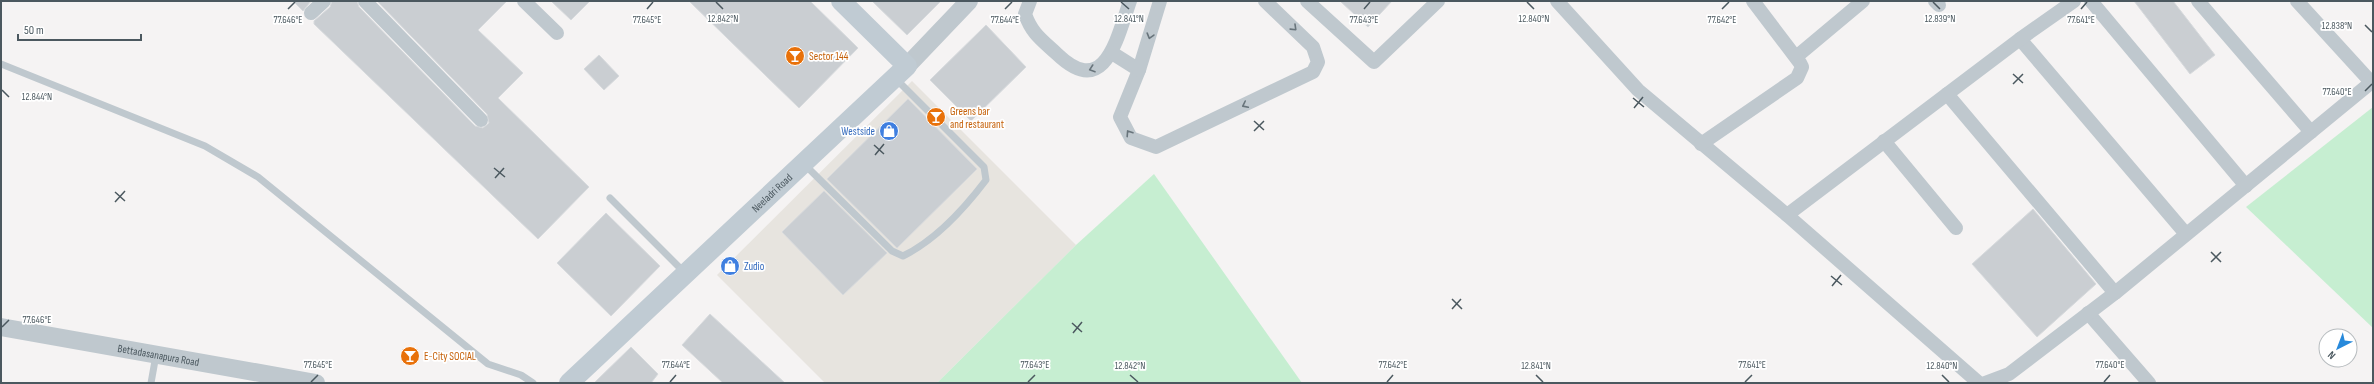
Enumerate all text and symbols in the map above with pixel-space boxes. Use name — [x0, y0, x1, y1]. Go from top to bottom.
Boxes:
text: 12.842°N — [708, 13, 738, 25]
text: 12.841°N — [1114, 13, 1144, 25]
text: 12.840°N — [1519, 13, 1549, 25]
text: 12.839°N — [1925, 13, 1955, 25]
text: 77.646°E — [274, 14, 303, 26]
text: 77.645°E — [633, 14, 661, 26]
text: 77.644°E — [991, 14, 1019, 26]
text: 77.643°E — [1350, 14, 1378, 26]
text: 77.642°E — [1708, 14, 1736, 26]
text: 77.641°E — [2067, 14, 2095, 26]
scale bar — [18, 16, 141, 42]
text: 12.838°N — [2322, 20, 2352, 32]
text: 50 m — [24, 23, 44, 38]
one-way arrow — [1289, 23, 1297, 31]
one-way arrow — [1146, 32, 1154, 39]
bar icon: Sector 144 — [784, 45, 806, 67]
place label: Sector 144 — [809, 50, 849, 63]
one-way arrow — [1089, 64, 1096, 73]
text: 77.640°E — [2322, 86, 2352, 98]
text: 12.844°N — [22, 91, 52, 103]
one-way arrow — [1242, 100, 1249, 108]
place label: Greens bar and restaurant — [950, 105, 1005, 131]
bar icon: Greens bar and restaurant — [925, 106, 947, 128]
shop icon: Westside — [878, 120, 900, 142]
place label: Westside — [841, 125, 875, 138]
one-way arrow — [1127, 130, 1134, 137]
street label: Neeladri Road — [749, 170, 795, 215]
shop icon: Zudio — [719, 255, 741, 277]
place label: Zudio — [744, 260, 765, 273]
text: 77.646°E — [23, 314, 52, 326]
north arrow — [2318, 328, 2358, 368]
street label: Bettadasanapura Road — [117, 341, 201, 369]
bar icon: E-City SOCIAL — [399, 345, 421, 367]
text: N — [2325, 348, 2338, 362]
place label: E-City SOCIAL — [424, 350, 476, 363]
text: 77.645°E — [304, 359, 332, 371]
text: 77.644°E — [662, 359, 690, 371]
text: 77.643°E — [1021, 359, 1049, 371]
text: 77.642°E — [1379, 359, 1407, 371]
text: 77.641°E — [1738, 359, 1766, 371]
text: 77.640°E — [2095, 359, 2125, 371]
text: 12.842°N — [1115, 360, 1145, 372]
text: 12.841°N — [1521, 360, 1551, 372]
text: 12.840°N — [1927, 360, 1957, 372]

